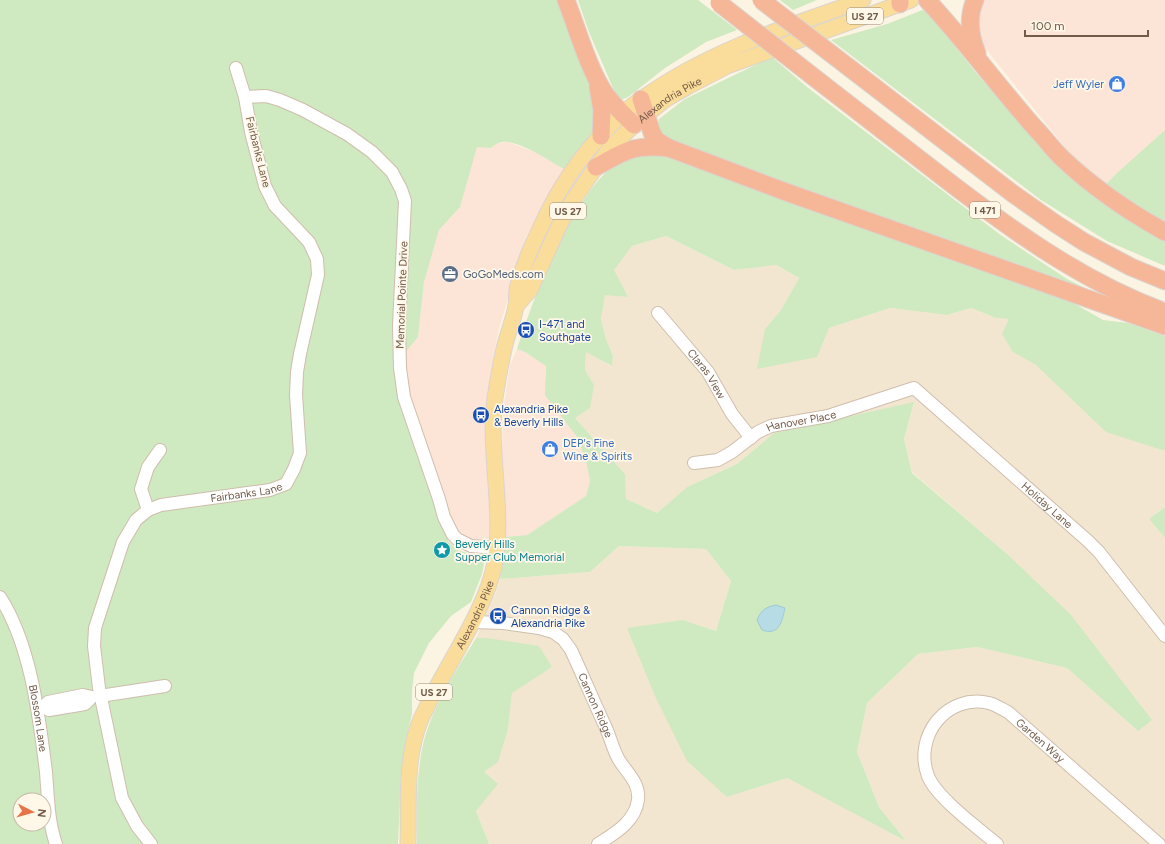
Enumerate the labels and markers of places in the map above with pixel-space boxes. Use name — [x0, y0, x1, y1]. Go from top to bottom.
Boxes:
shop icon: Jeff Wyler — [1107, 74, 1127, 94]
place label: Jeff Wyler — [1053, 78, 1104, 91]
office icon: GoGoMeds.com — [440, 264, 460, 284]
place label: GoGoMeds.com — [463, 268, 543, 281]
place label: I-471 and Southgate — [539, 318, 591, 344]
bus stop icon: I-471 and Southgate — [516, 320, 536, 340]
place label: Alexandria Pike & Beverly Hills — [494, 403, 568, 429]
bus stop icon: Alexandria Pike & Beverly Hills — [471, 405, 491, 425]
place label: DEP's Fine Wine & Spirits — [563, 437, 632, 463]
shop icon: DEP's Fine Wine & Spirits — [540, 439, 560, 459]
place label: Beverly Hills Supper Club Memorial — [455, 538, 564, 564]
place icon: Beverly Hills Supper Club Memorial — [432, 540, 452, 560]
place label: Cannon Ridge & Alexandria Pike — [511, 604, 590, 630]
bus stop icon: Cannon Ridge & Alexandria Pike — [488, 606, 508, 626]

